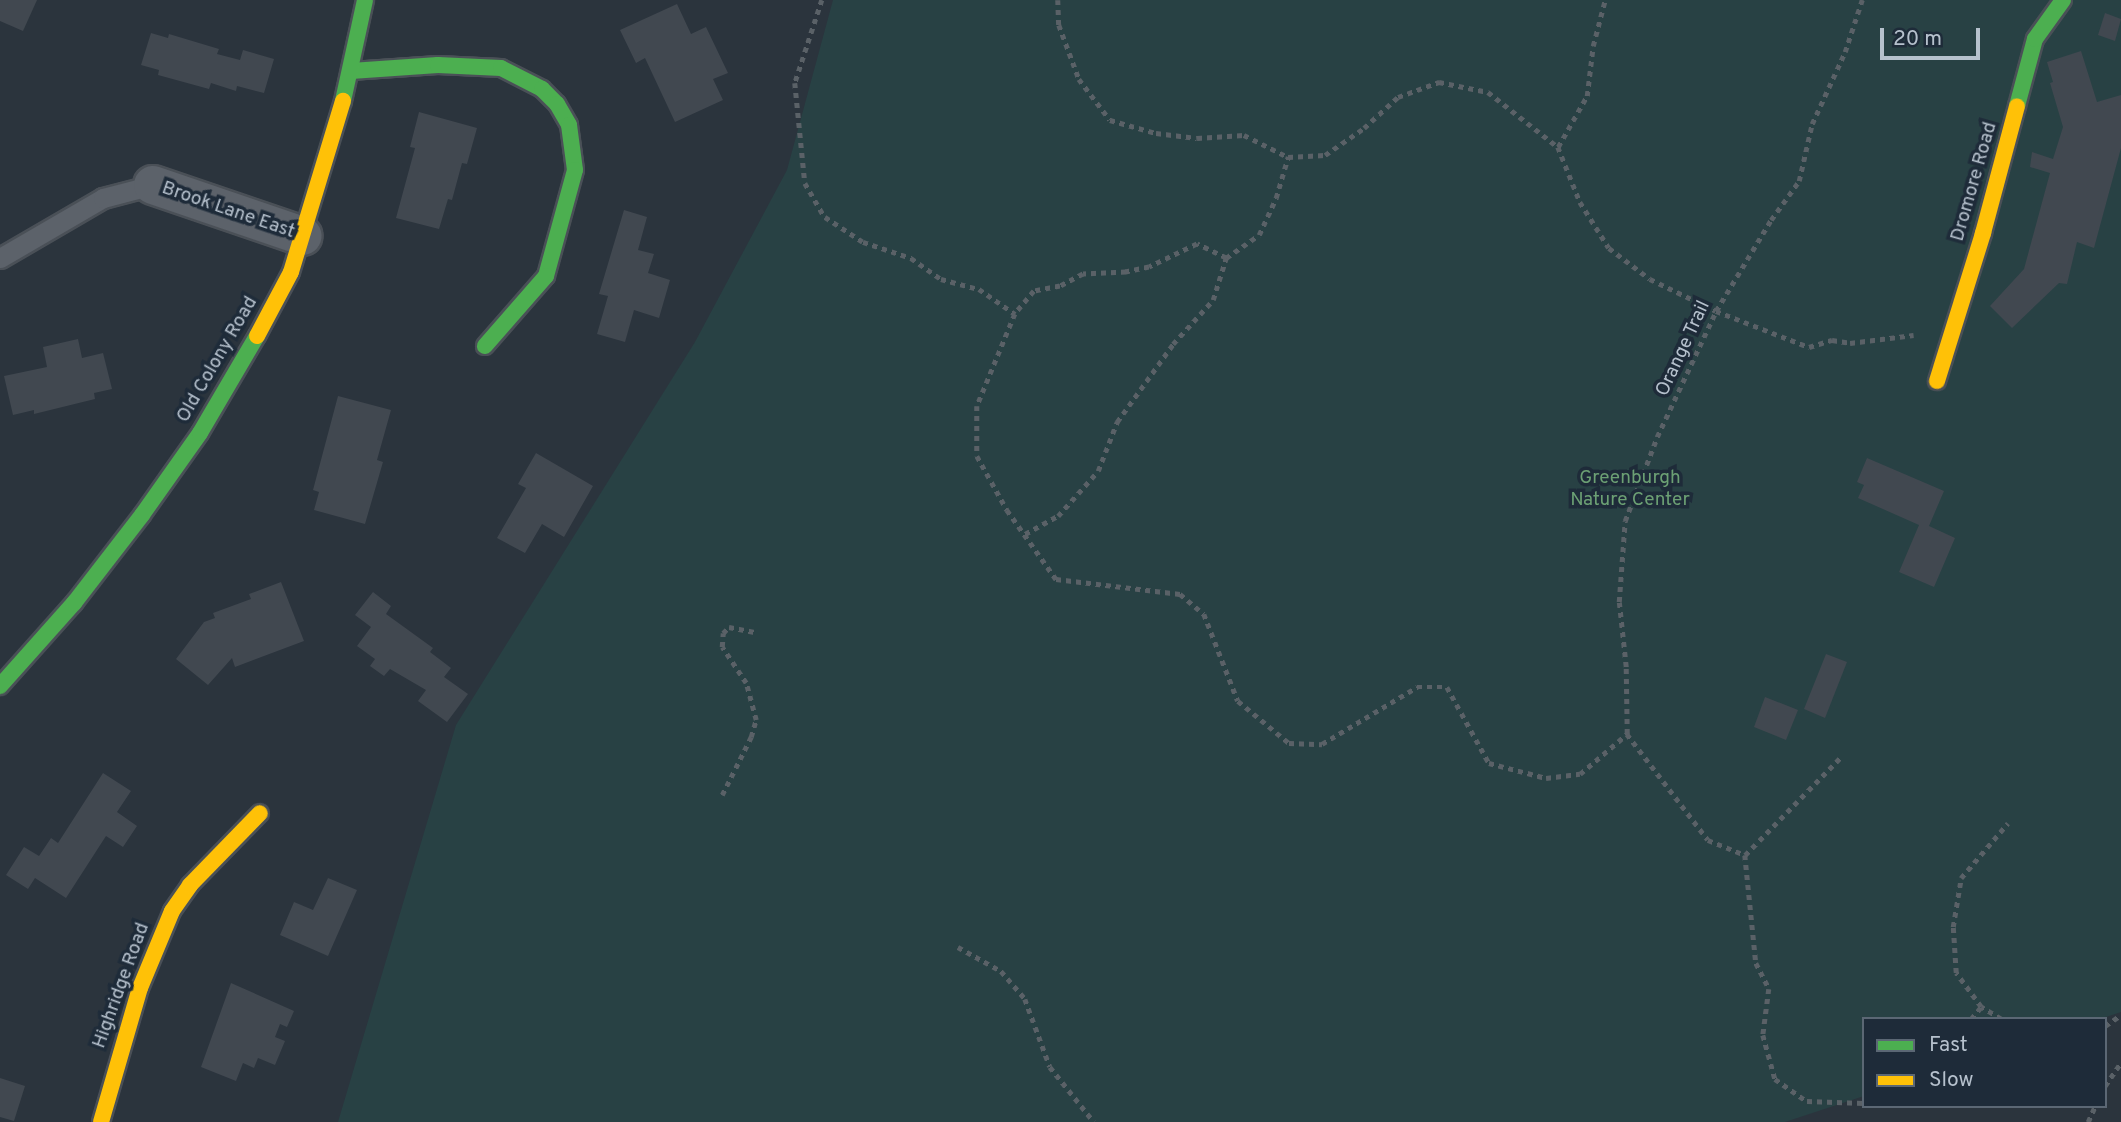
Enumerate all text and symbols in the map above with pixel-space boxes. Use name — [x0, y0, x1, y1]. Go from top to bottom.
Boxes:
scale bar — [1883, 14, 1983, 58]
text: 20 m — [1893, 26, 1942, 53]
street label: Dromore Road — [1947, 120, 2003, 244]
street label: Brook Lane East — [158, 178, 298, 244]
street label: Old Colony Road — [173, 293, 263, 427]
street label: Orange Trail — [1652, 297, 1716, 401]
park label: Greenburgh Nature Center — [1570, 468, 1690, 512]
street label: Highridge Road — [89, 920, 155, 1052]
legend — [1862, 1017, 2107, 1108]
text: Fast — [1929, 1032, 1968, 1059]
text: Slow — [1929, 1067, 1974, 1094]

